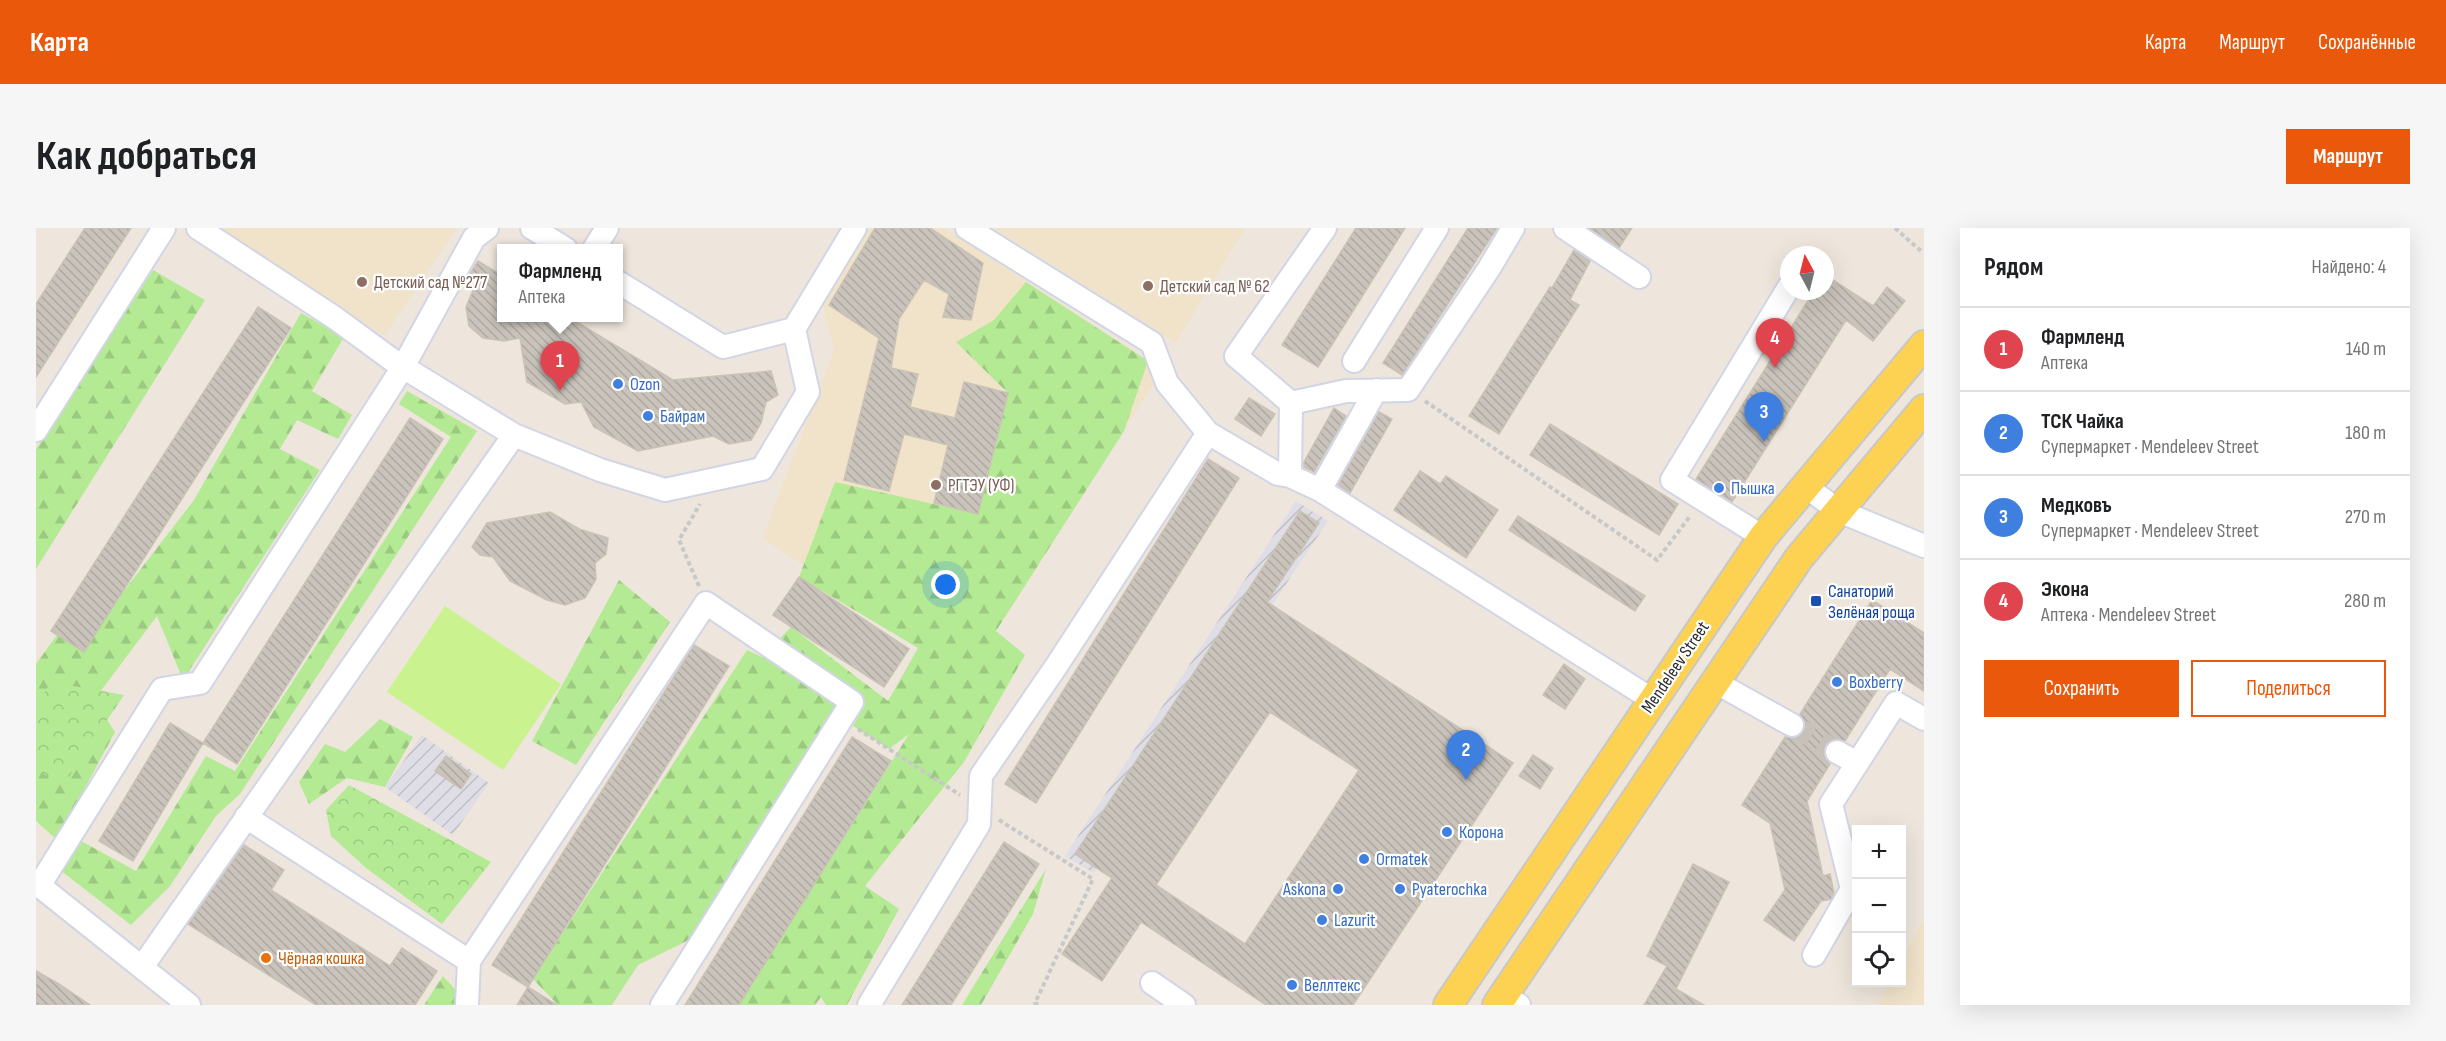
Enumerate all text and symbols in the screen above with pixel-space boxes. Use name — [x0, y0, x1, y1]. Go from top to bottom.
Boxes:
text: Карта — [30, 26, 89, 59]
text: Карта — [2145, 30, 2186, 55]
text: Маршрут — [2219, 30, 2285, 55]
text: Сохранённые — [2318, 30, 2416, 55]
button: Маршрут — [2286, 129, 2410, 184]
text: Как добраться — [36, 131, 257, 182]
popup — [497, 244, 623, 322]
north arrow — [1780, 246, 1834, 300]
text: Рядом — [1984, 252, 2043, 283]
text: Найдено: 4 — [2312, 255, 2386, 279]
text: Фармленд — [518, 258, 602, 285]
place label: Детский сад №277 — [374, 272, 488, 293]
marker: Детский сад №277 — [355, 275, 369, 289]
place label: Детский сад № 62 — [1160, 276, 1270, 297]
marker: Детский сад № 62 — [1141, 279, 1155, 293]
text: Аптека — [518, 285, 566, 309]
pin: 4 — [1756, 318, 1794, 368]
text: Фармленд — [2041, 324, 2124, 351]
text: 1 — [2000, 337, 2007, 361]
text: 140 m — [2346, 337, 2386, 361]
pin: 1 — [540, 342, 580, 391]
text: Аптека — [2041, 351, 2088, 375]
place label: Ozon — [630, 374, 660, 395]
marker: Ozon — [611, 377, 625, 391]
pin: 3 — [1744, 392, 1784, 442]
place label: Байрам — [660, 406, 705, 427]
text: ТСК Чайка — [2041, 408, 2124, 435]
marker: Байрам — [641, 409, 655, 423]
text: 2 — [1999, 421, 2008, 445]
text: 180 m — [2345, 421, 2386, 445]
text: Супермаркет · Mendeleev Street — [2041, 435, 2259, 459]
place label: РГТЭУ (УФ) — [948, 475, 1015, 496]
marker: РГТЭУ (УФ) — [929, 478, 943, 492]
place label: Пышка — [1731, 478, 1775, 499]
marker: Пышка — [1712, 481, 1726, 495]
text: Медковъ — [2041, 492, 2112, 519]
text: 3 — [1999, 505, 2008, 529]
text: 270 m — [2345, 505, 2386, 529]
text: Супермаркет · Mendeleev Street — [2041, 519, 2259, 543]
your location — [931, 570, 960, 599]
text: Экона — [2041, 576, 2089, 603]
place label: Санаторий Зелёная роща — [1828, 581, 1915, 623]
text: 4 — [1999, 589, 2008, 613]
text: 280 m — [2344, 589, 2386, 613]
marker: Санаторий Зелёная роща — [1809, 594, 1823, 608]
text: Аптека · Mendeleev Street — [2041, 603, 2216, 627]
street label: Mendeleev Street — [1637, 617, 1714, 717]
button: Сохранить — [1984, 660, 2179, 717]
button: Поделиться — [2191, 660, 2386, 717]
place label: Boxberry — [1849, 672, 1903, 693]
marker: Boxberry — [1830, 675, 1844, 689]
pin: 2 — [1446, 730, 1486, 780]
place label: Корона — [1459, 822, 1504, 843]
marker: Корона — [1440, 825, 1454, 839]
map controls — [1852, 825, 1906, 987]
button: + — [1852, 825, 1906, 879]
place label: Ormatek — [1376, 849, 1428, 870]
marker: Ormatek — [1357, 852, 1371, 866]
place label: Askona — [1282, 879, 1326, 900]
place label: Pyaterochka — [1412, 879, 1487, 900]
button: − — [1852, 879, 1906, 933]
marker: Askona — [1331, 882, 1345, 896]
marker: Pyaterochka — [1393, 882, 1407, 896]
place label: Lazurit — [1334, 910, 1376, 931]
marker: Lazurit — [1315, 913, 1329, 927]
button: locate — [1852, 933, 1906, 987]
place label: Чёрная кошка — [278, 948, 365, 969]
marker: Чёрная кошка — [259, 951, 273, 965]
place label: Веллтекс — [1304, 975, 1361, 996]
marker: Веллтекс — [1285, 978, 1299, 992]

